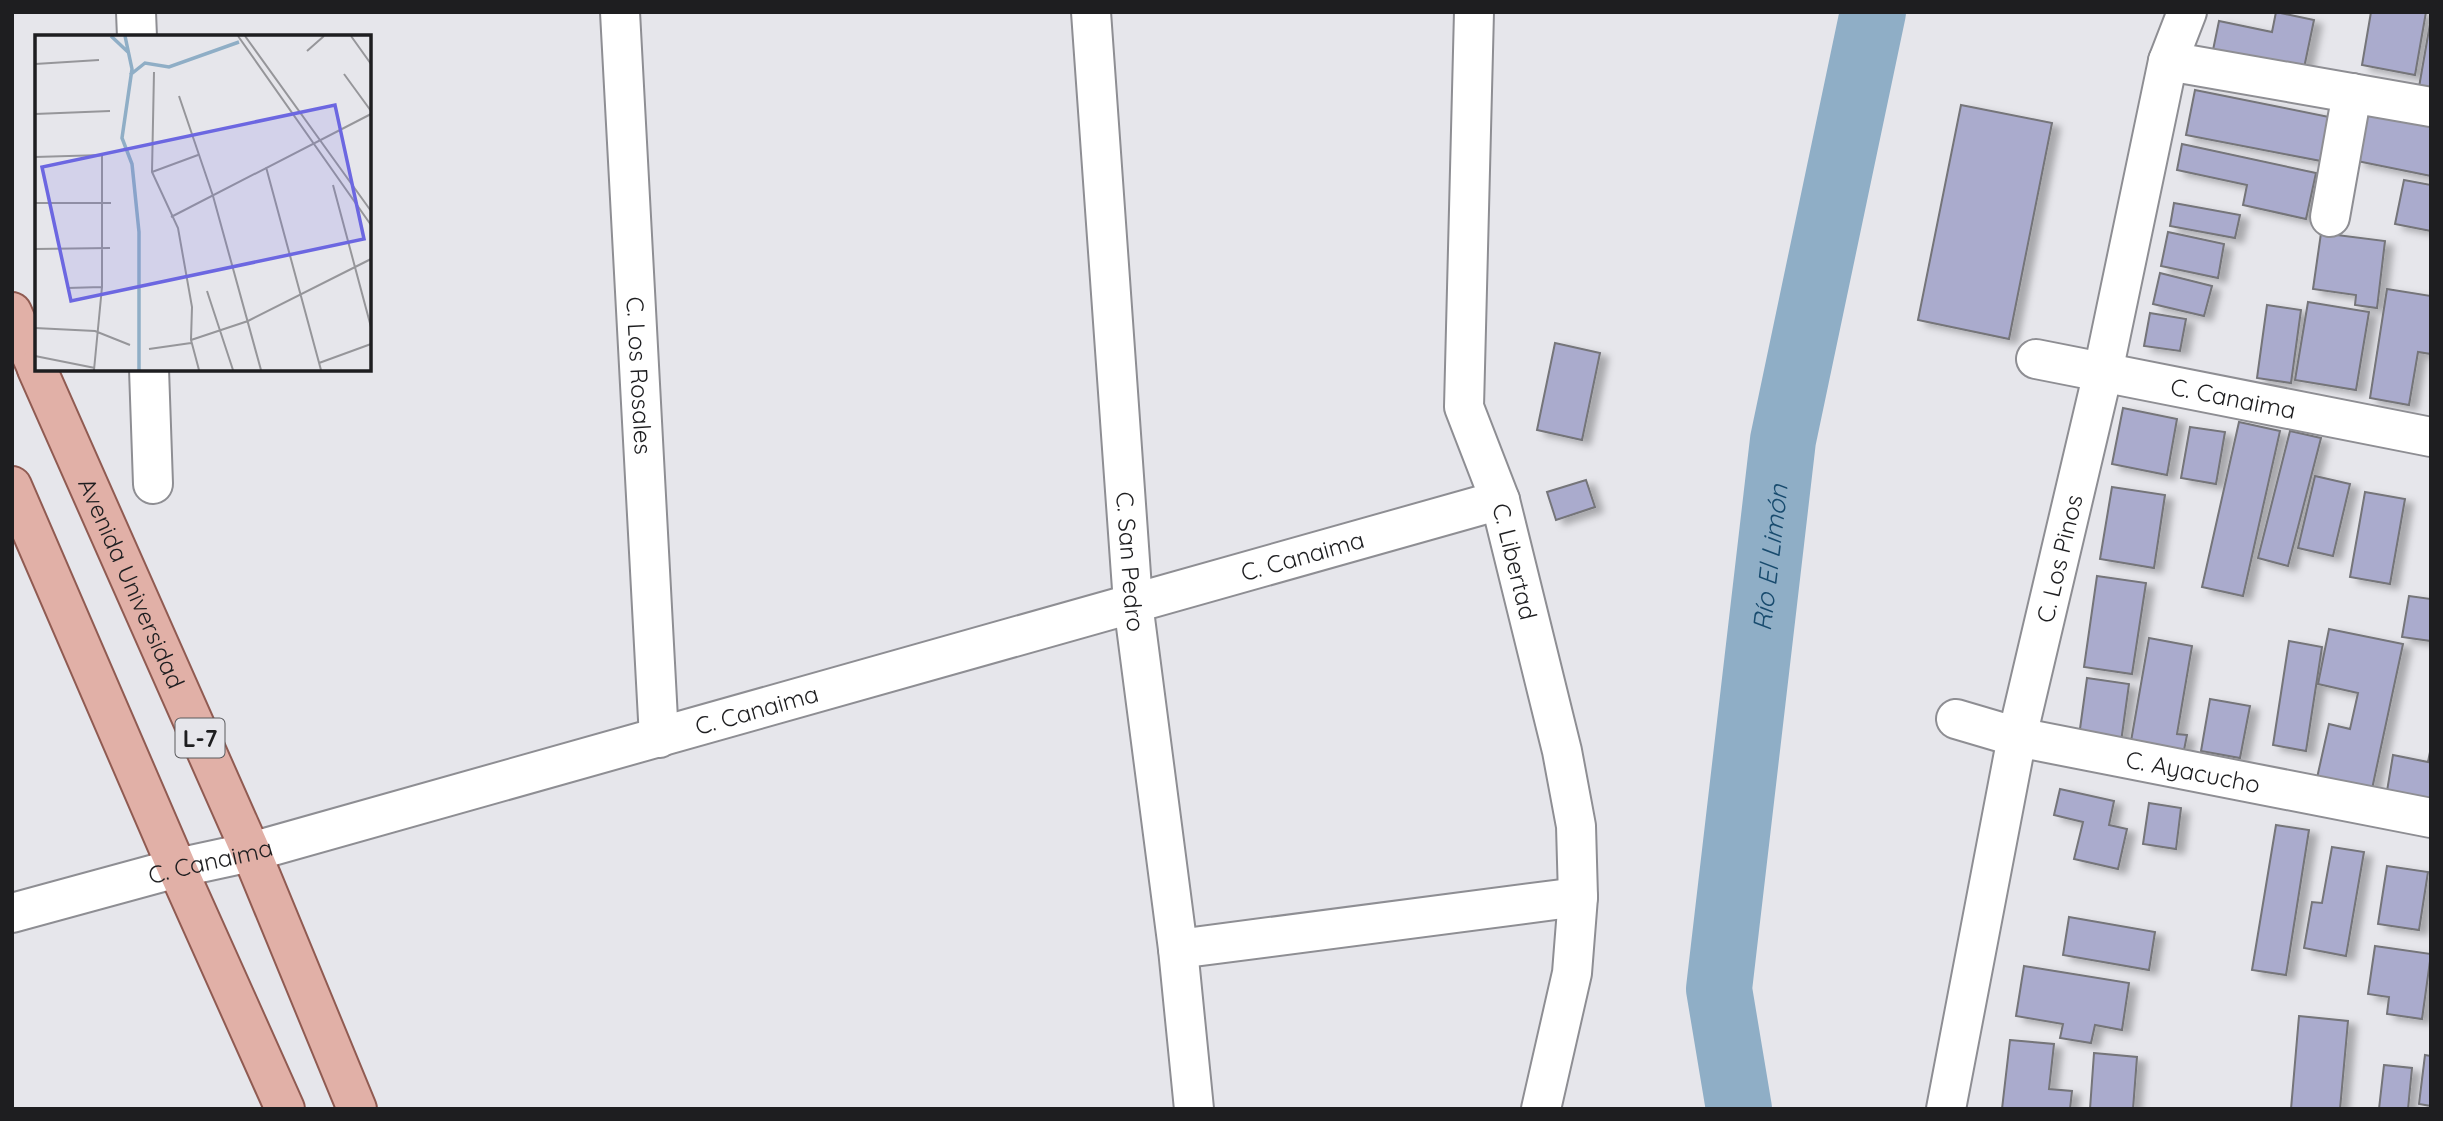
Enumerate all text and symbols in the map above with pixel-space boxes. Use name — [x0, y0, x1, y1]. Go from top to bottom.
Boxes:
inset map — [35, 35, 371, 371]
street label: C. Los Rosales — [620, 296, 659, 455]
street label: C. Canaima — [2168, 371, 2298, 425]
street label: Avenida Universidad — [72, 473, 192, 693]
water label: Río El Limón — [1744, 481, 1794, 633]
street label: C. San Pedro — [1110, 490, 1152, 633]
street label: C. Los Pinos — [2029, 491, 2089, 626]
street label: C. Libertad — [1486, 500, 1544, 623]
street label: C. Canaima — [1237, 524, 1367, 587]
street label: C. Canaima — [691, 678, 822, 741]
road number: L-7 — [176, 718, 224, 758]
street label: C. Ayacucho — [2123, 744, 2263, 799]
street label: C. Canaima — [145, 832, 276, 890]

